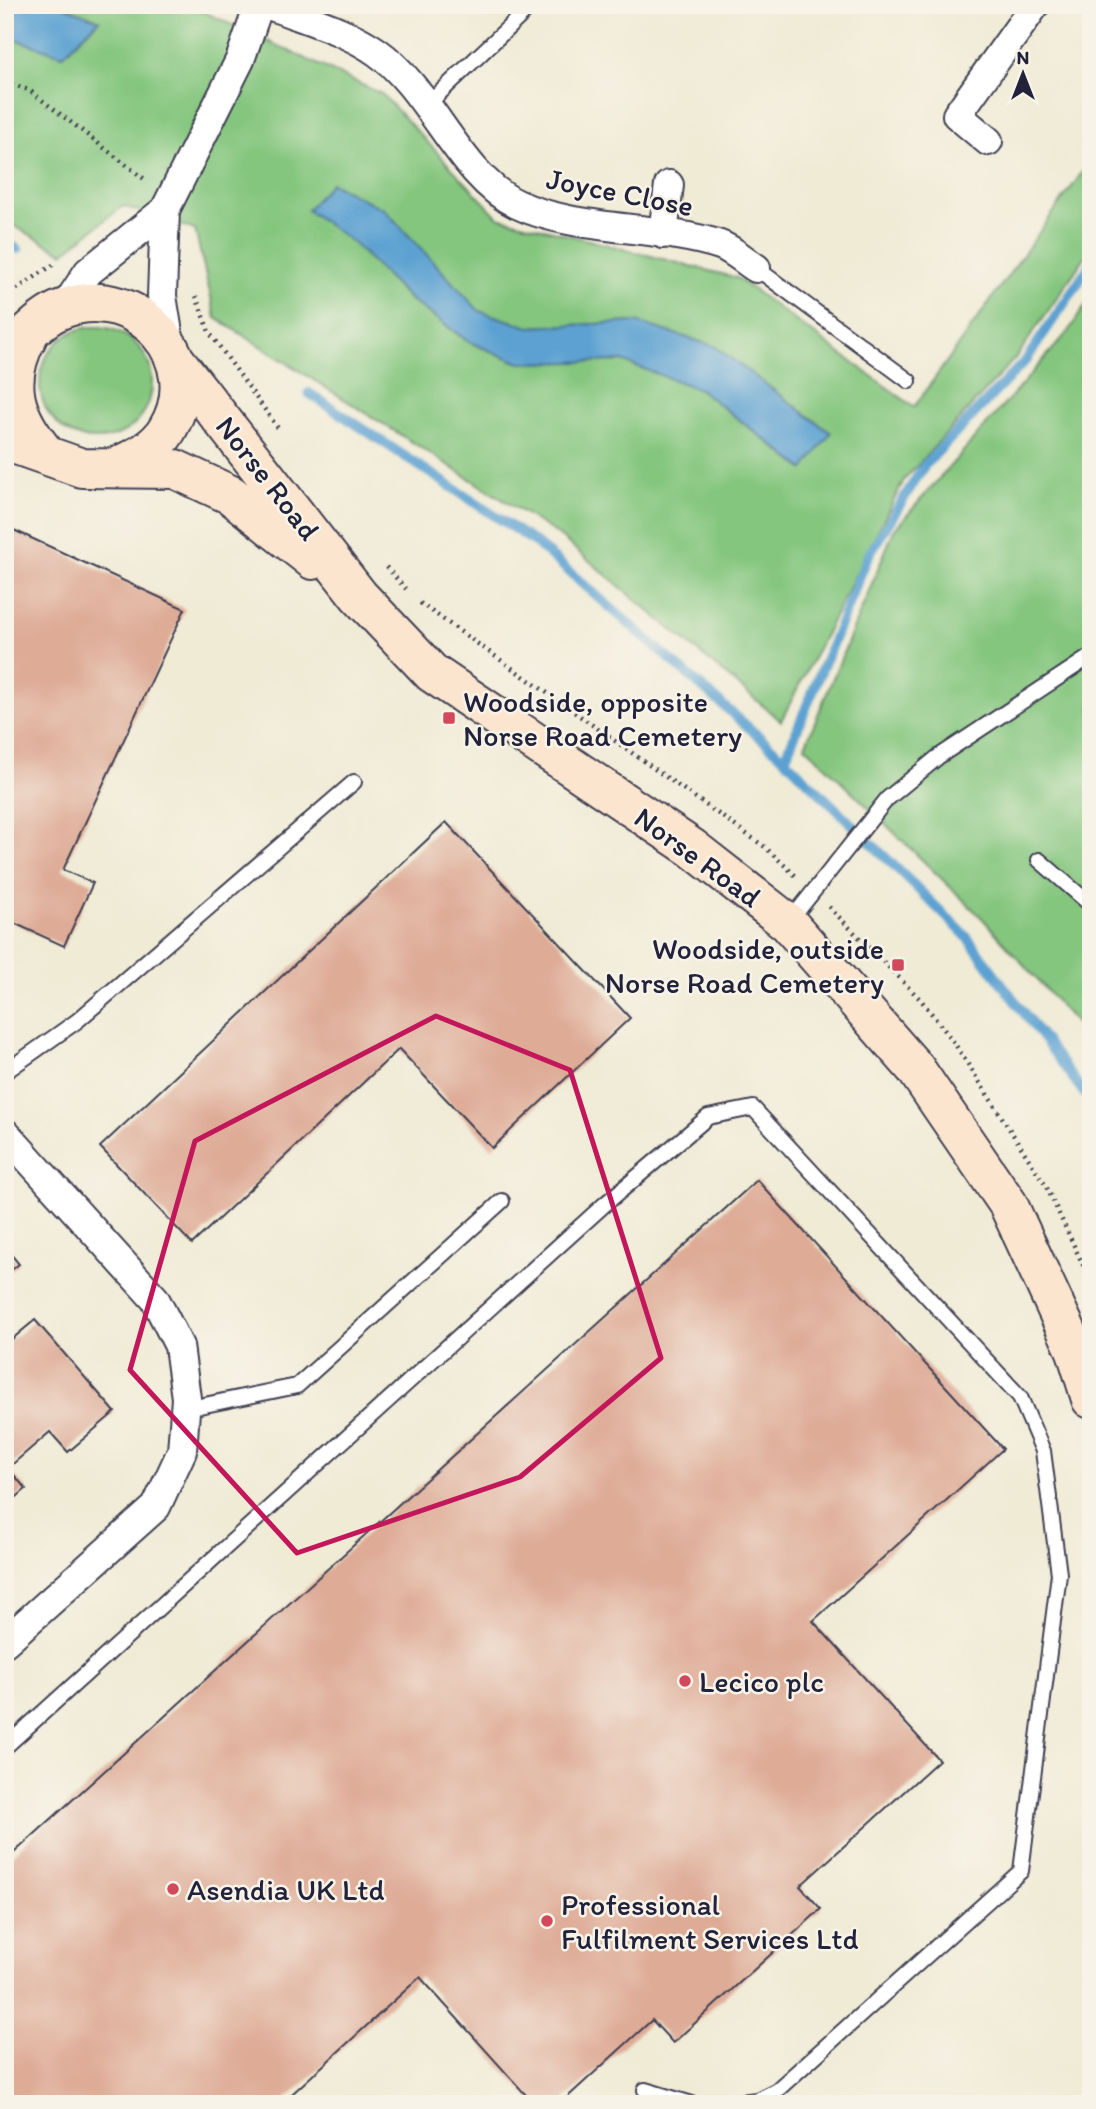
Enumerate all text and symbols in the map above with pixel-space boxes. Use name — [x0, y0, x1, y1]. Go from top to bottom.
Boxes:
north arrow — [988, 38, 1058, 108]
text: N — [1017, 46, 1029, 69]
street label: Joyce Close — [543, 160, 697, 224]
street label: Norse Road — [208, 408, 328, 548]
place label: Woodside, opposite Norse Road Cemetery — [463, 683, 742, 754]
marker: Woodside, opposite Norse Road Cemetery — [441, 710, 457, 726]
street label: Norse Road — [627, 799, 769, 915]
place label: Woodside, outside Norse Road Cemetery — [605, 930, 884, 1001]
marker: Woodside, outside Norse Road Cemetery — [890, 957, 906, 973]
place label: Lecico plc — [699, 1663, 824, 1700]
marker: Lecico plc — [677, 1673, 693, 1689]
place label: Asendia UK Ltd — [187, 1871, 384, 1908]
marker: Asendia UK Ltd — [165, 1881, 181, 1897]
place label: Professional Fulfilment Services Ltd — [561, 1886, 859, 1957]
marker: Professional Fulfilment Services Ltd — [539, 1913, 555, 1929]

